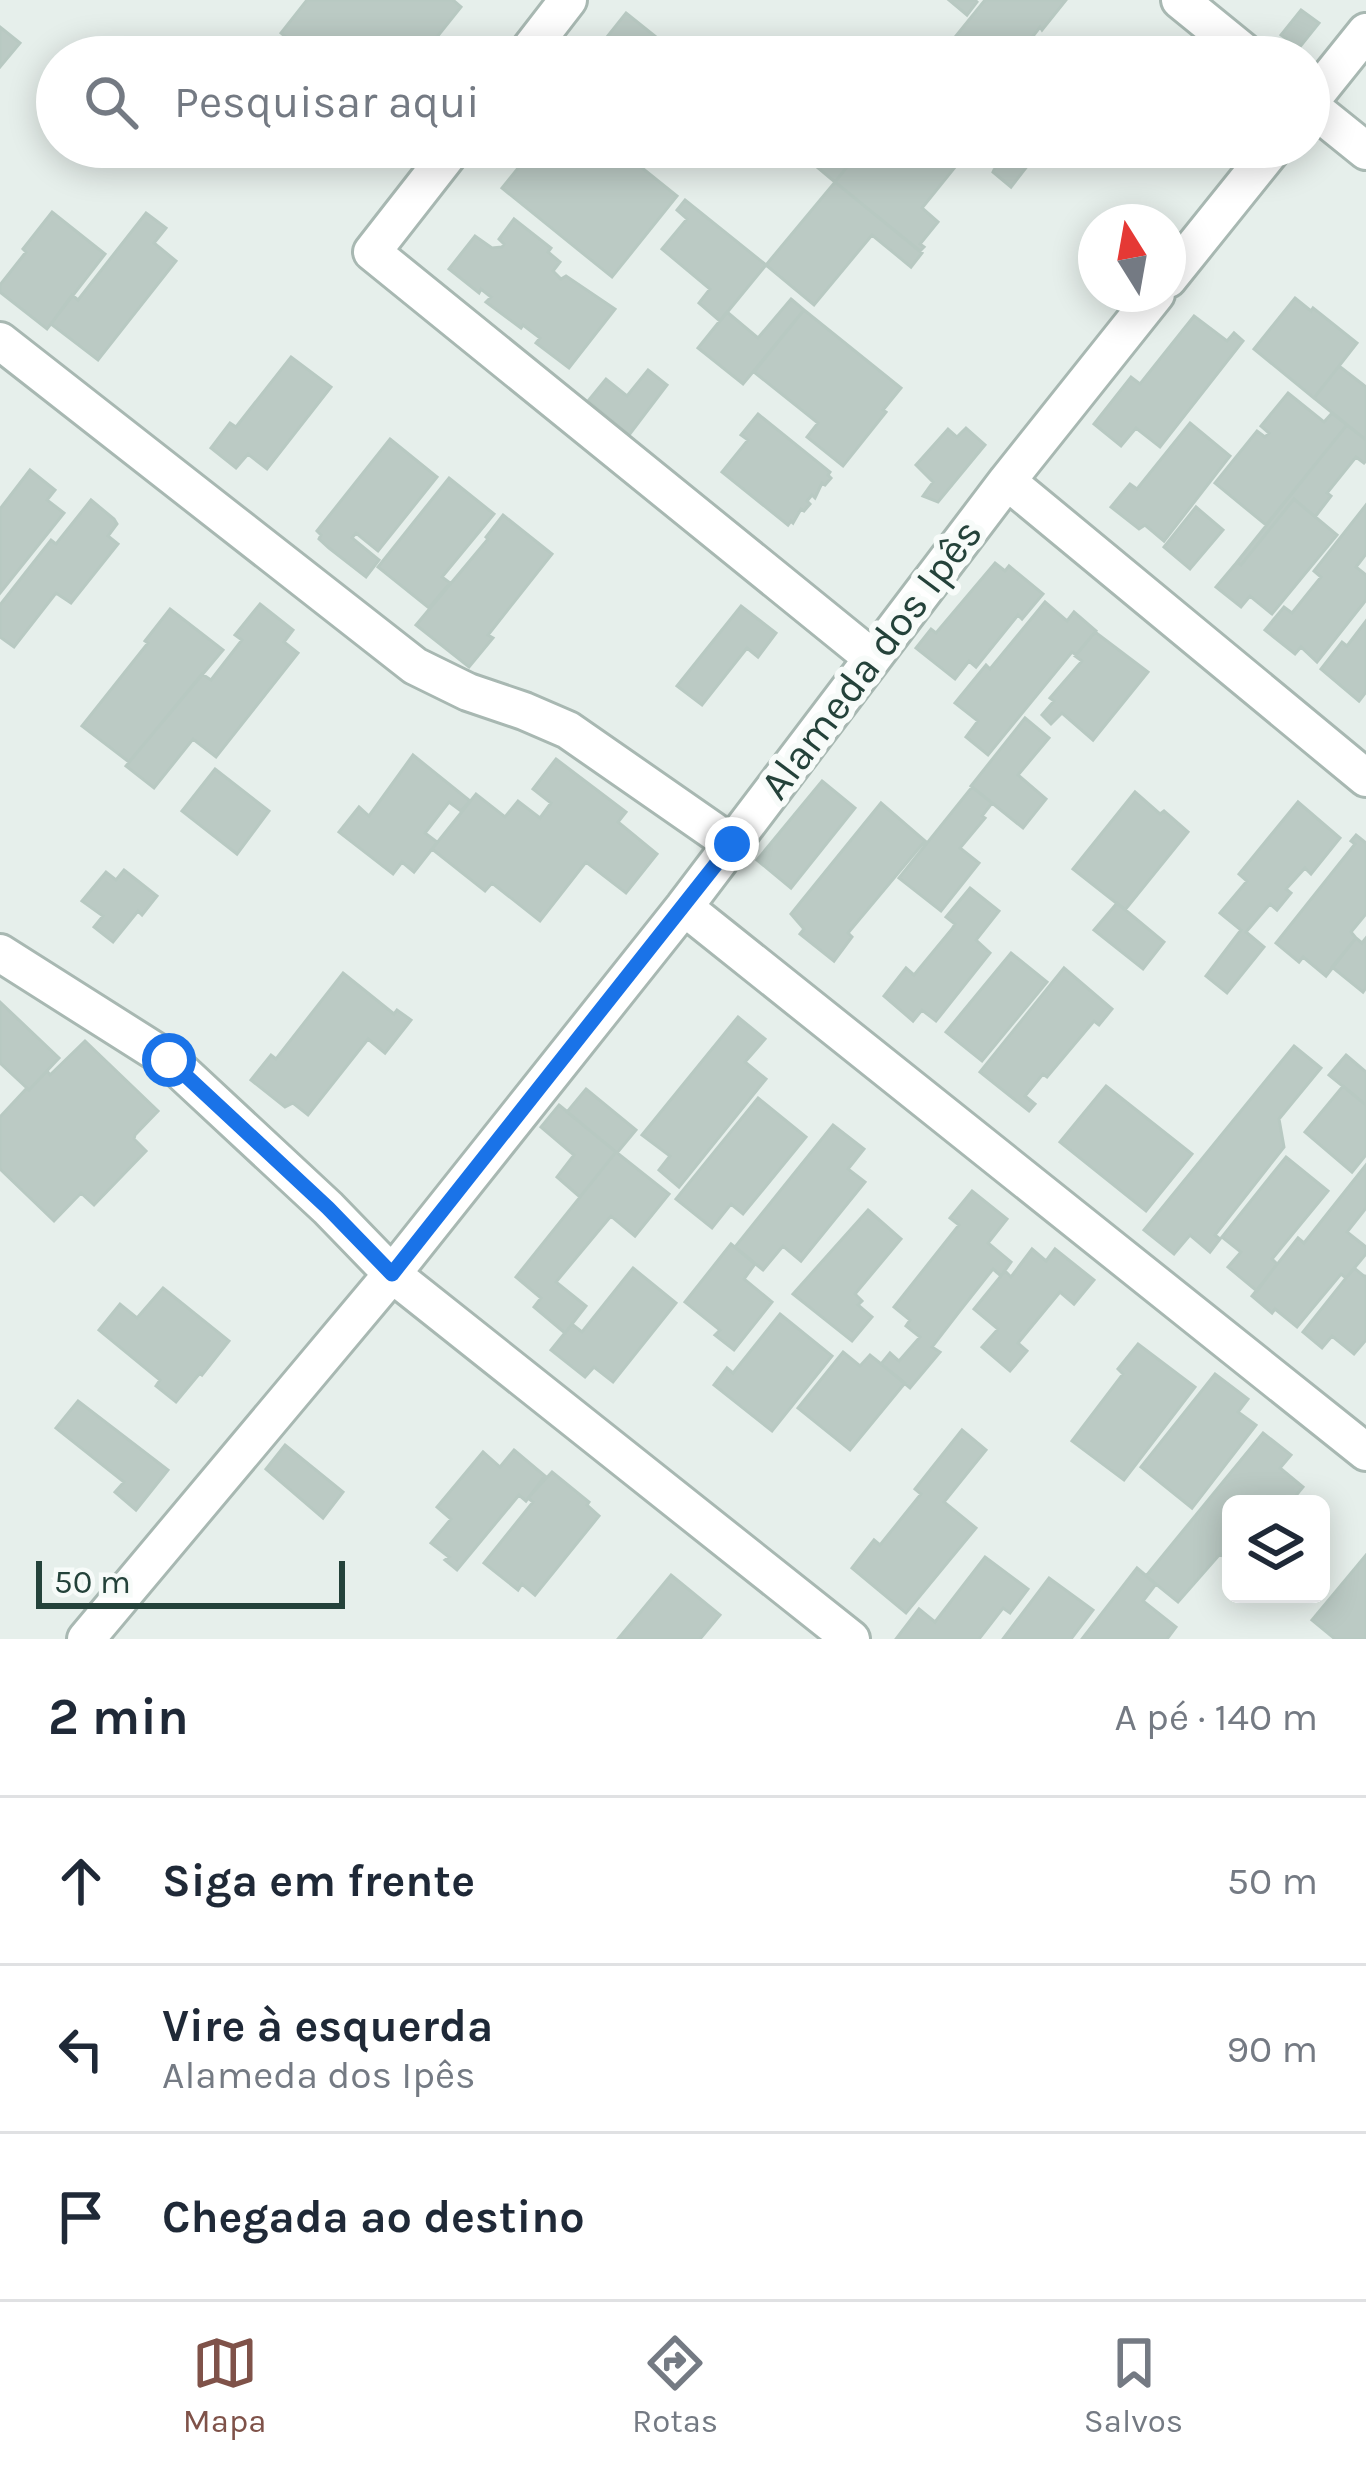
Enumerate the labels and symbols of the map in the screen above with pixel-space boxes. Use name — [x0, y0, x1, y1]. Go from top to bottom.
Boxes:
north arrow — [1078, 204, 1186, 312]
street label: Alameda dos Ipês — [749, 509, 993, 809]
route end — [705, 817, 759, 871]
route start — [142, 1033, 196, 1087]
scale bar — [36, 1555, 345, 1608]

